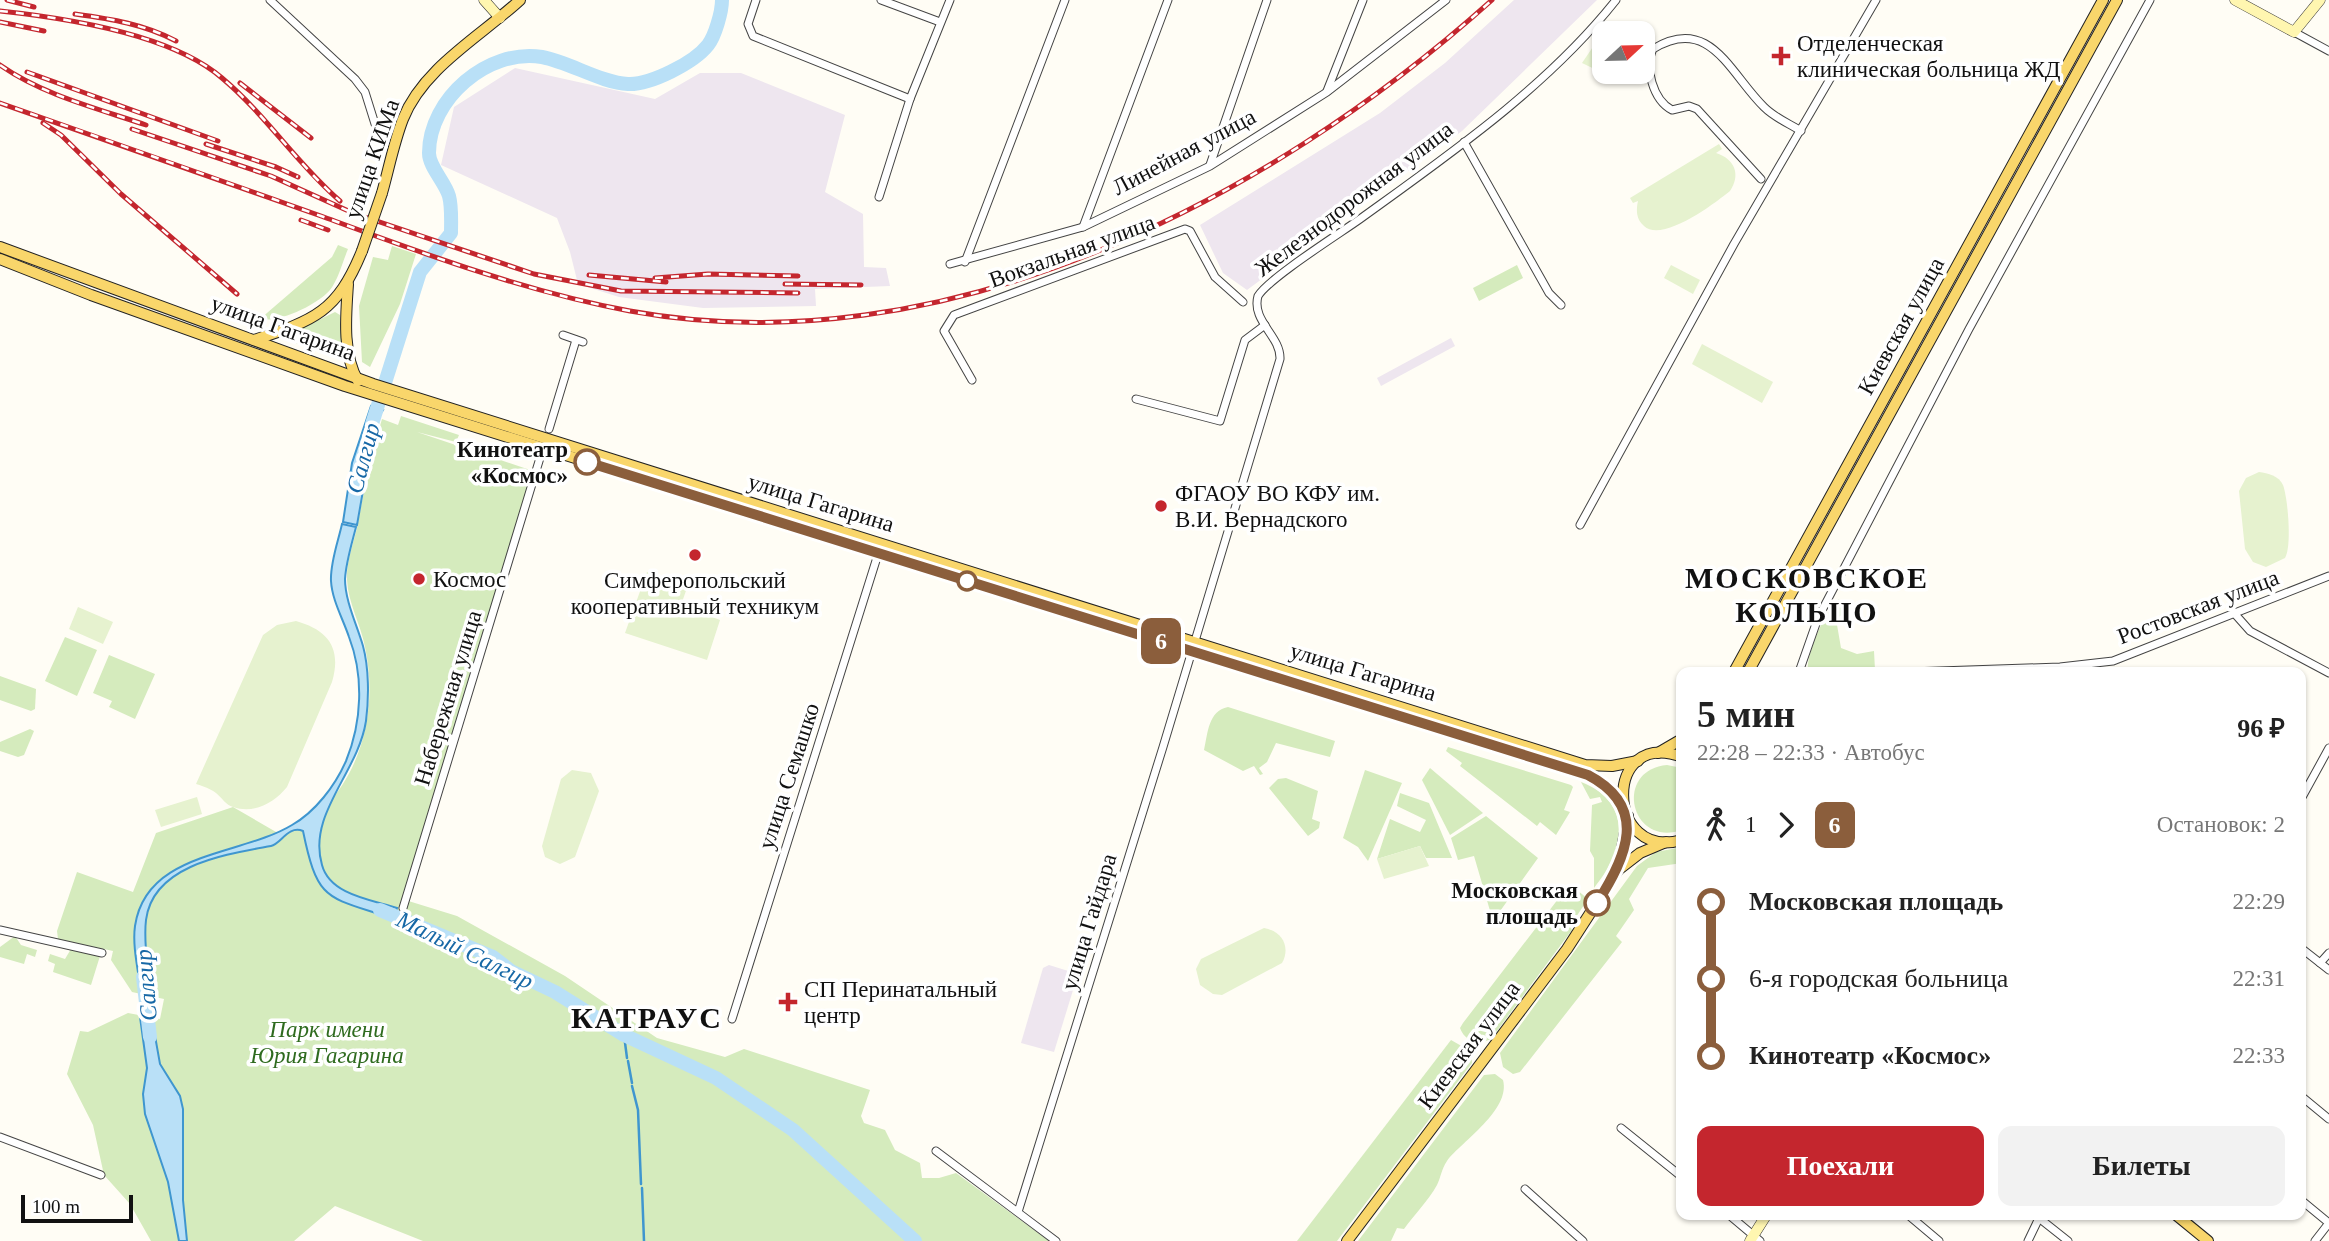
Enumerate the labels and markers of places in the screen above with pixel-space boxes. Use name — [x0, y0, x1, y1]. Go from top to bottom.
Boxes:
place label: Отделенческая клиническая больница ЖД — [1797, 31, 2061, 82]
marker: Отделенческая клиническая больница ЖД — [1771, 46, 1791, 66]
place label: Кинотеатр «Космос» — [457, 437, 568, 488]
marker: Кинотеатр «Космос» — [574, 449, 600, 475]
place label: ФГАОУ ВО КФУ им. В.И. Вернадского — [1175, 481, 1380, 532]
marker: ФГАОУ ВО КФУ им. В.И. Вернадского — [1153, 498, 1169, 514]
marker: Симферопольский кооперативный техникум — [687, 547, 703, 563]
place label: Космос — [433, 567, 506, 592]
place label: Симферопольский кооперативный техникум — [571, 568, 820, 619]
marker: Космос — [411, 571, 427, 587]
unlabelled marker — [957, 571, 977, 591]
place label: Московская площадь — [1451, 878, 1578, 929]
marker: Московская площадь — [1584, 890, 1610, 916]
place label: СП Перинатальный центр — [804, 977, 997, 1028]
marker: СП Перинатальный центр — [778, 992, 798, 1012]

